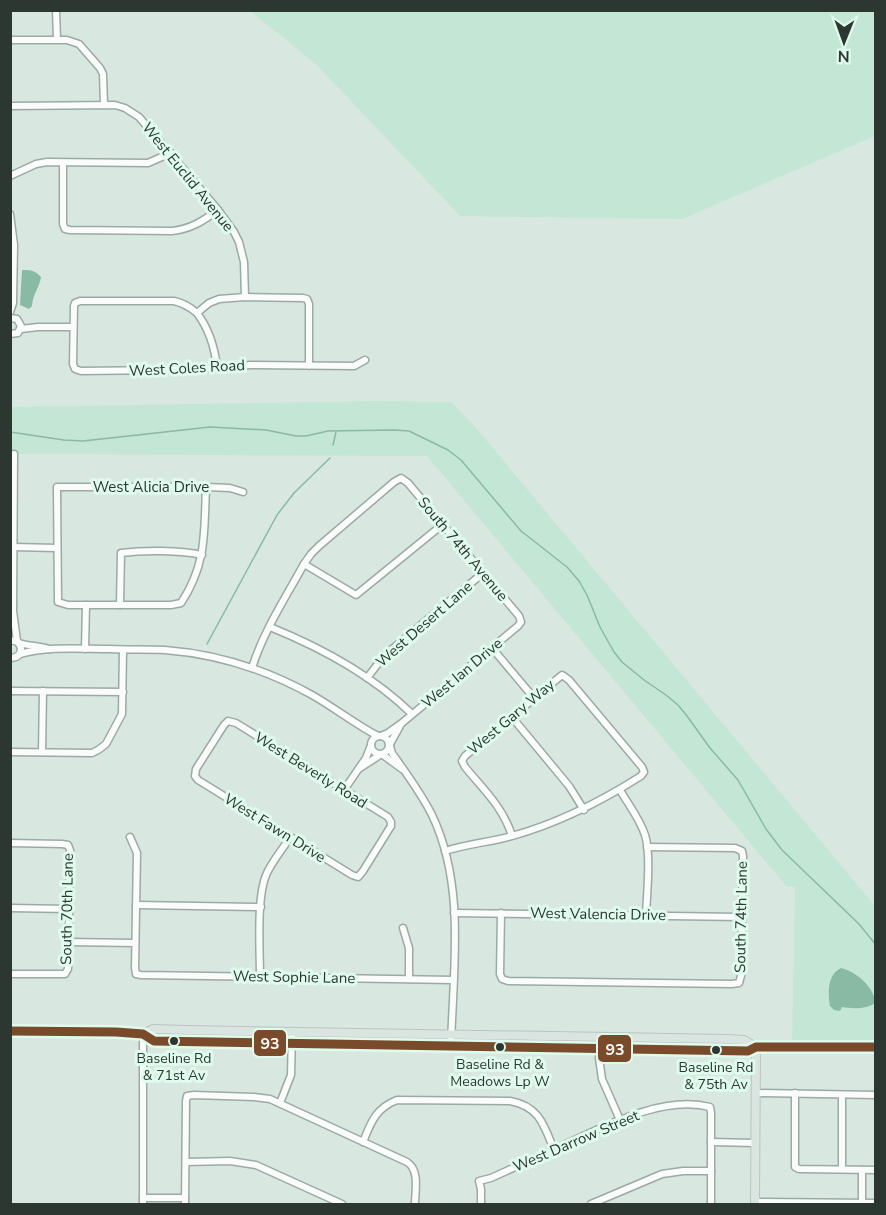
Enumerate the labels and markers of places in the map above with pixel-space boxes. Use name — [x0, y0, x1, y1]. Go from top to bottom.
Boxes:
marker: Baseline Rd & 71st Av — [168, 1035, 180, 1047]
marker: Baseline Rd & Meadows Lp W — [494, 1041, 506, 1053]
marker: Baseline Rd & 75th Av — [710, 1044, 722, 1056]
place label: Baseline Rd & 71st Av — [137, 1049, 211, 1085]
place label: Baseline Rd & Meadows Lp W — [450, 1055, 550, 1091]
place label: Baseline Rd & 75th Av — [679, 1058, 753, 1094]

